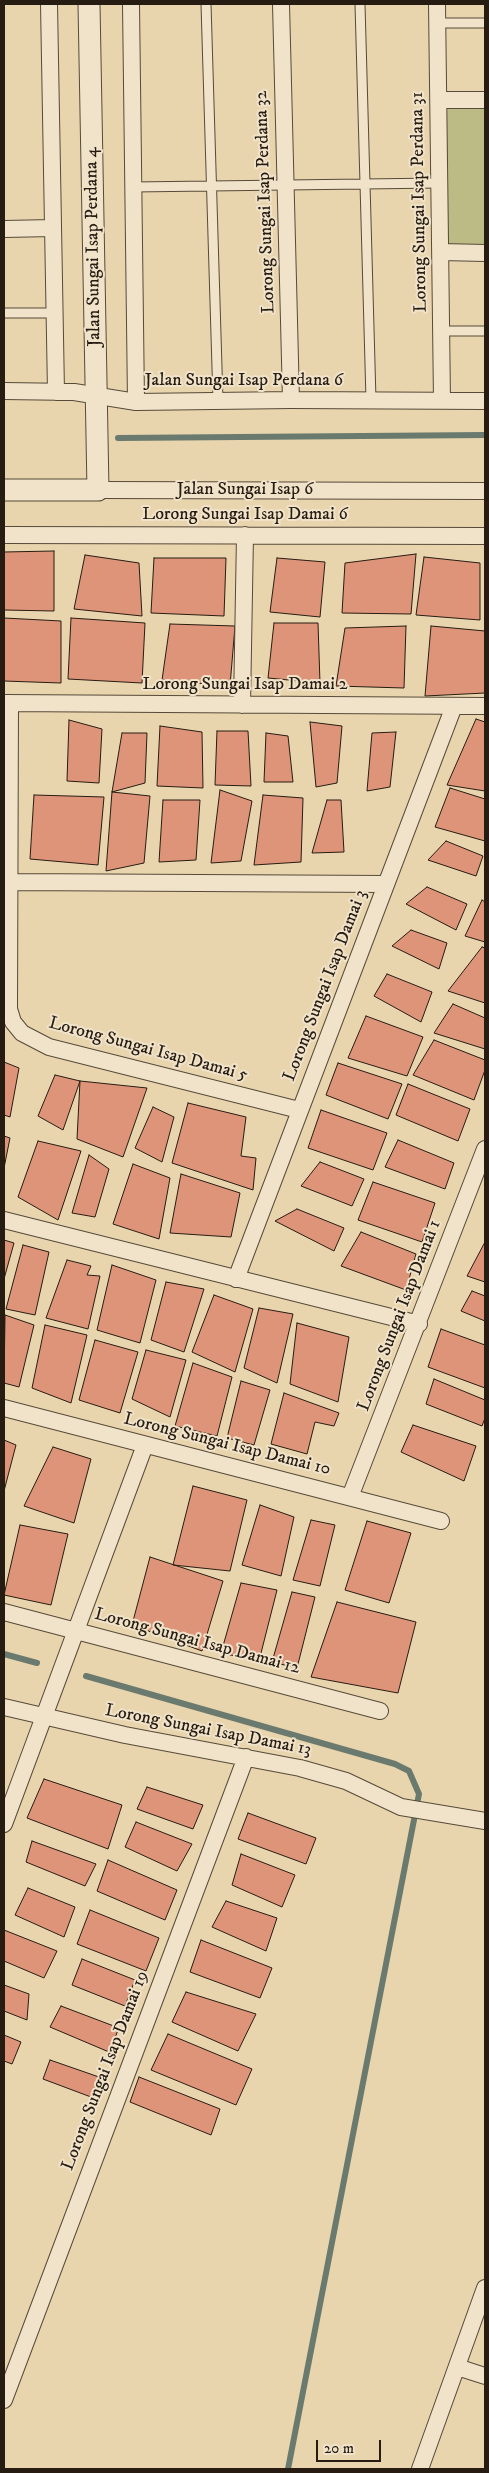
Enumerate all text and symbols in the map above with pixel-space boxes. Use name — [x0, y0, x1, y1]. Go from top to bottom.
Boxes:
street label: Lorong Sungai Isap Perdana 32 — [251, 90, 281, 314]
street label: Lorong Sungai Isap Perdana 31 — [407, 91, 433, 313]
street label: Jalan Sungai Isap Perdana 4 — [81, 147, 107, 347]
street label: Jalan Sungai Isap Perdana 6 — [145, 370, 343, 392]
street label: Jalan Sungai Isap 6 — [177, 479, 313, 501]
street label: Lorong Sungai Isap Damai 6 — [142, 504, 348, 526]
street label: Lorong Sungai Isap Damai 2 — [142, 674, 348, 696]
street label: Lorong Sungai Isap Damai 3 — [280, 887, 372, 1085]
street label: Lorong Sungai Isap Damai 5 — [46, 1013, 250, 1087]
street label: Lorong Sungai Isap Damai 1 — [354, 1217, 446, 1415]
street label: Lorong Sungai Isap Damai 10 — [121, 1409, 333, 1481]
street label: Lorong Sungai Isap Damai 12 — [92, 1604, 302, 1680]
street label: Lorong Sungai Isap Damai 13 — [103, 1700, 313, 1762]
street label: Lorong Sungai Isap Damai 19 — [58, 1968, 154, 2174]
scale bar — [319, 2430, 384, 2462]
text: 20 m — [324, 2439, 354, 2458]

